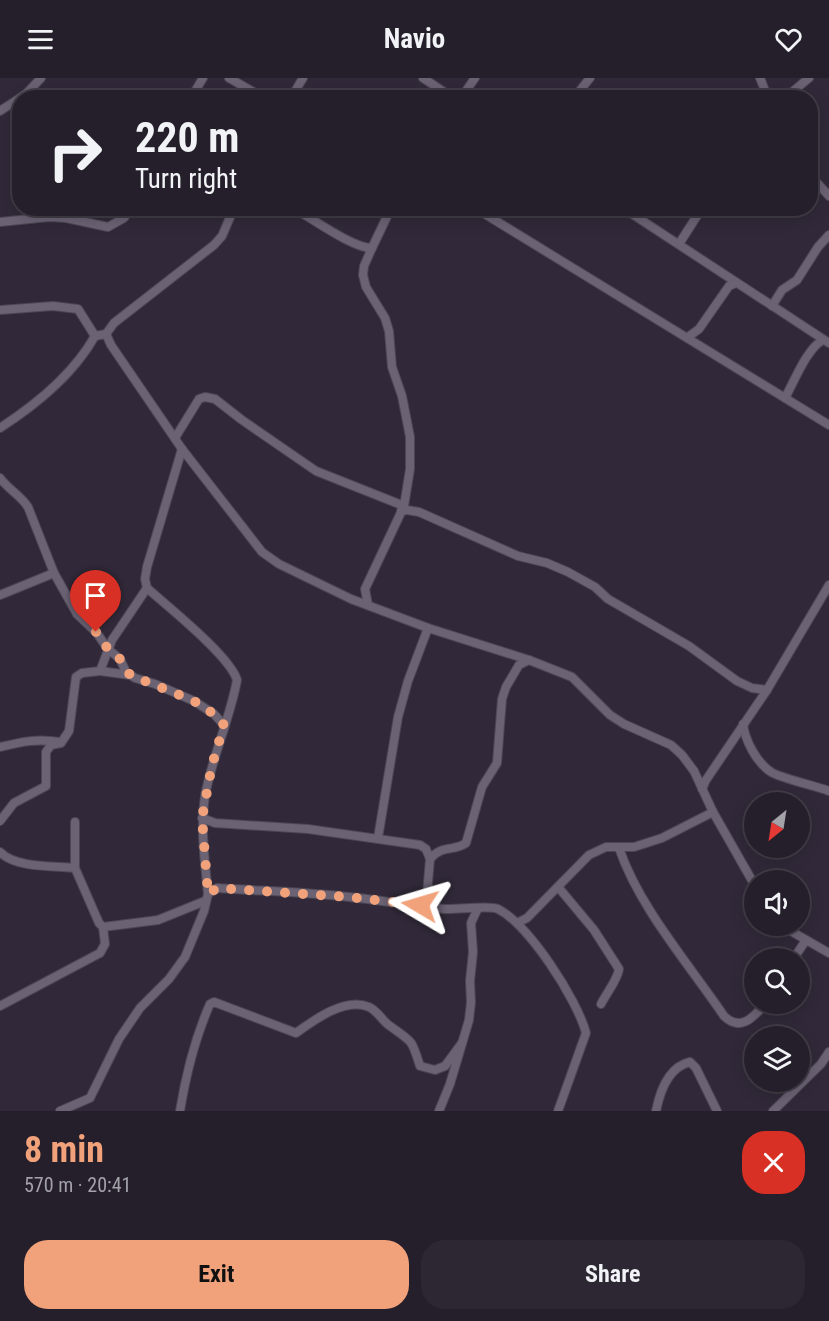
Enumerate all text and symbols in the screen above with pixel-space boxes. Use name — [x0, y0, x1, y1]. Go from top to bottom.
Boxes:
icon: menu — [24, 23, 57, 56]
text: Navio — [384, 23, 445, 55]
icon: heart — [772, 23, 805, 56]
text: 220 m — [135, 113, 240, 162]
icon: right — [36, 114, 114, 192]
text: Turn right — [135, 163, 237, 195]
pin — [70, 570, 121, 632]
icon: arrive — [79, 579, 112, 612]
north arrow — [744, 792, 810, 858]
map controls — [744, 792, 810, 1092]
button: sound — [744, 870, 810, 936]
position arrow — [388, 873, 452, 937]
button: search — [744, 948, 810, 1014]
button: layers — [744, 1026, 810, 1092]
text: 8 min — [24, 1129, 104, 1171]
button: close — [742, 1131, 805, 1194]
text: 570 m · 20:41 — [24, 1173, 131, 1197]
button: Exit — [24, 1240, 409, 1309]
button: Share — [421, 1240, 805, 1309]

